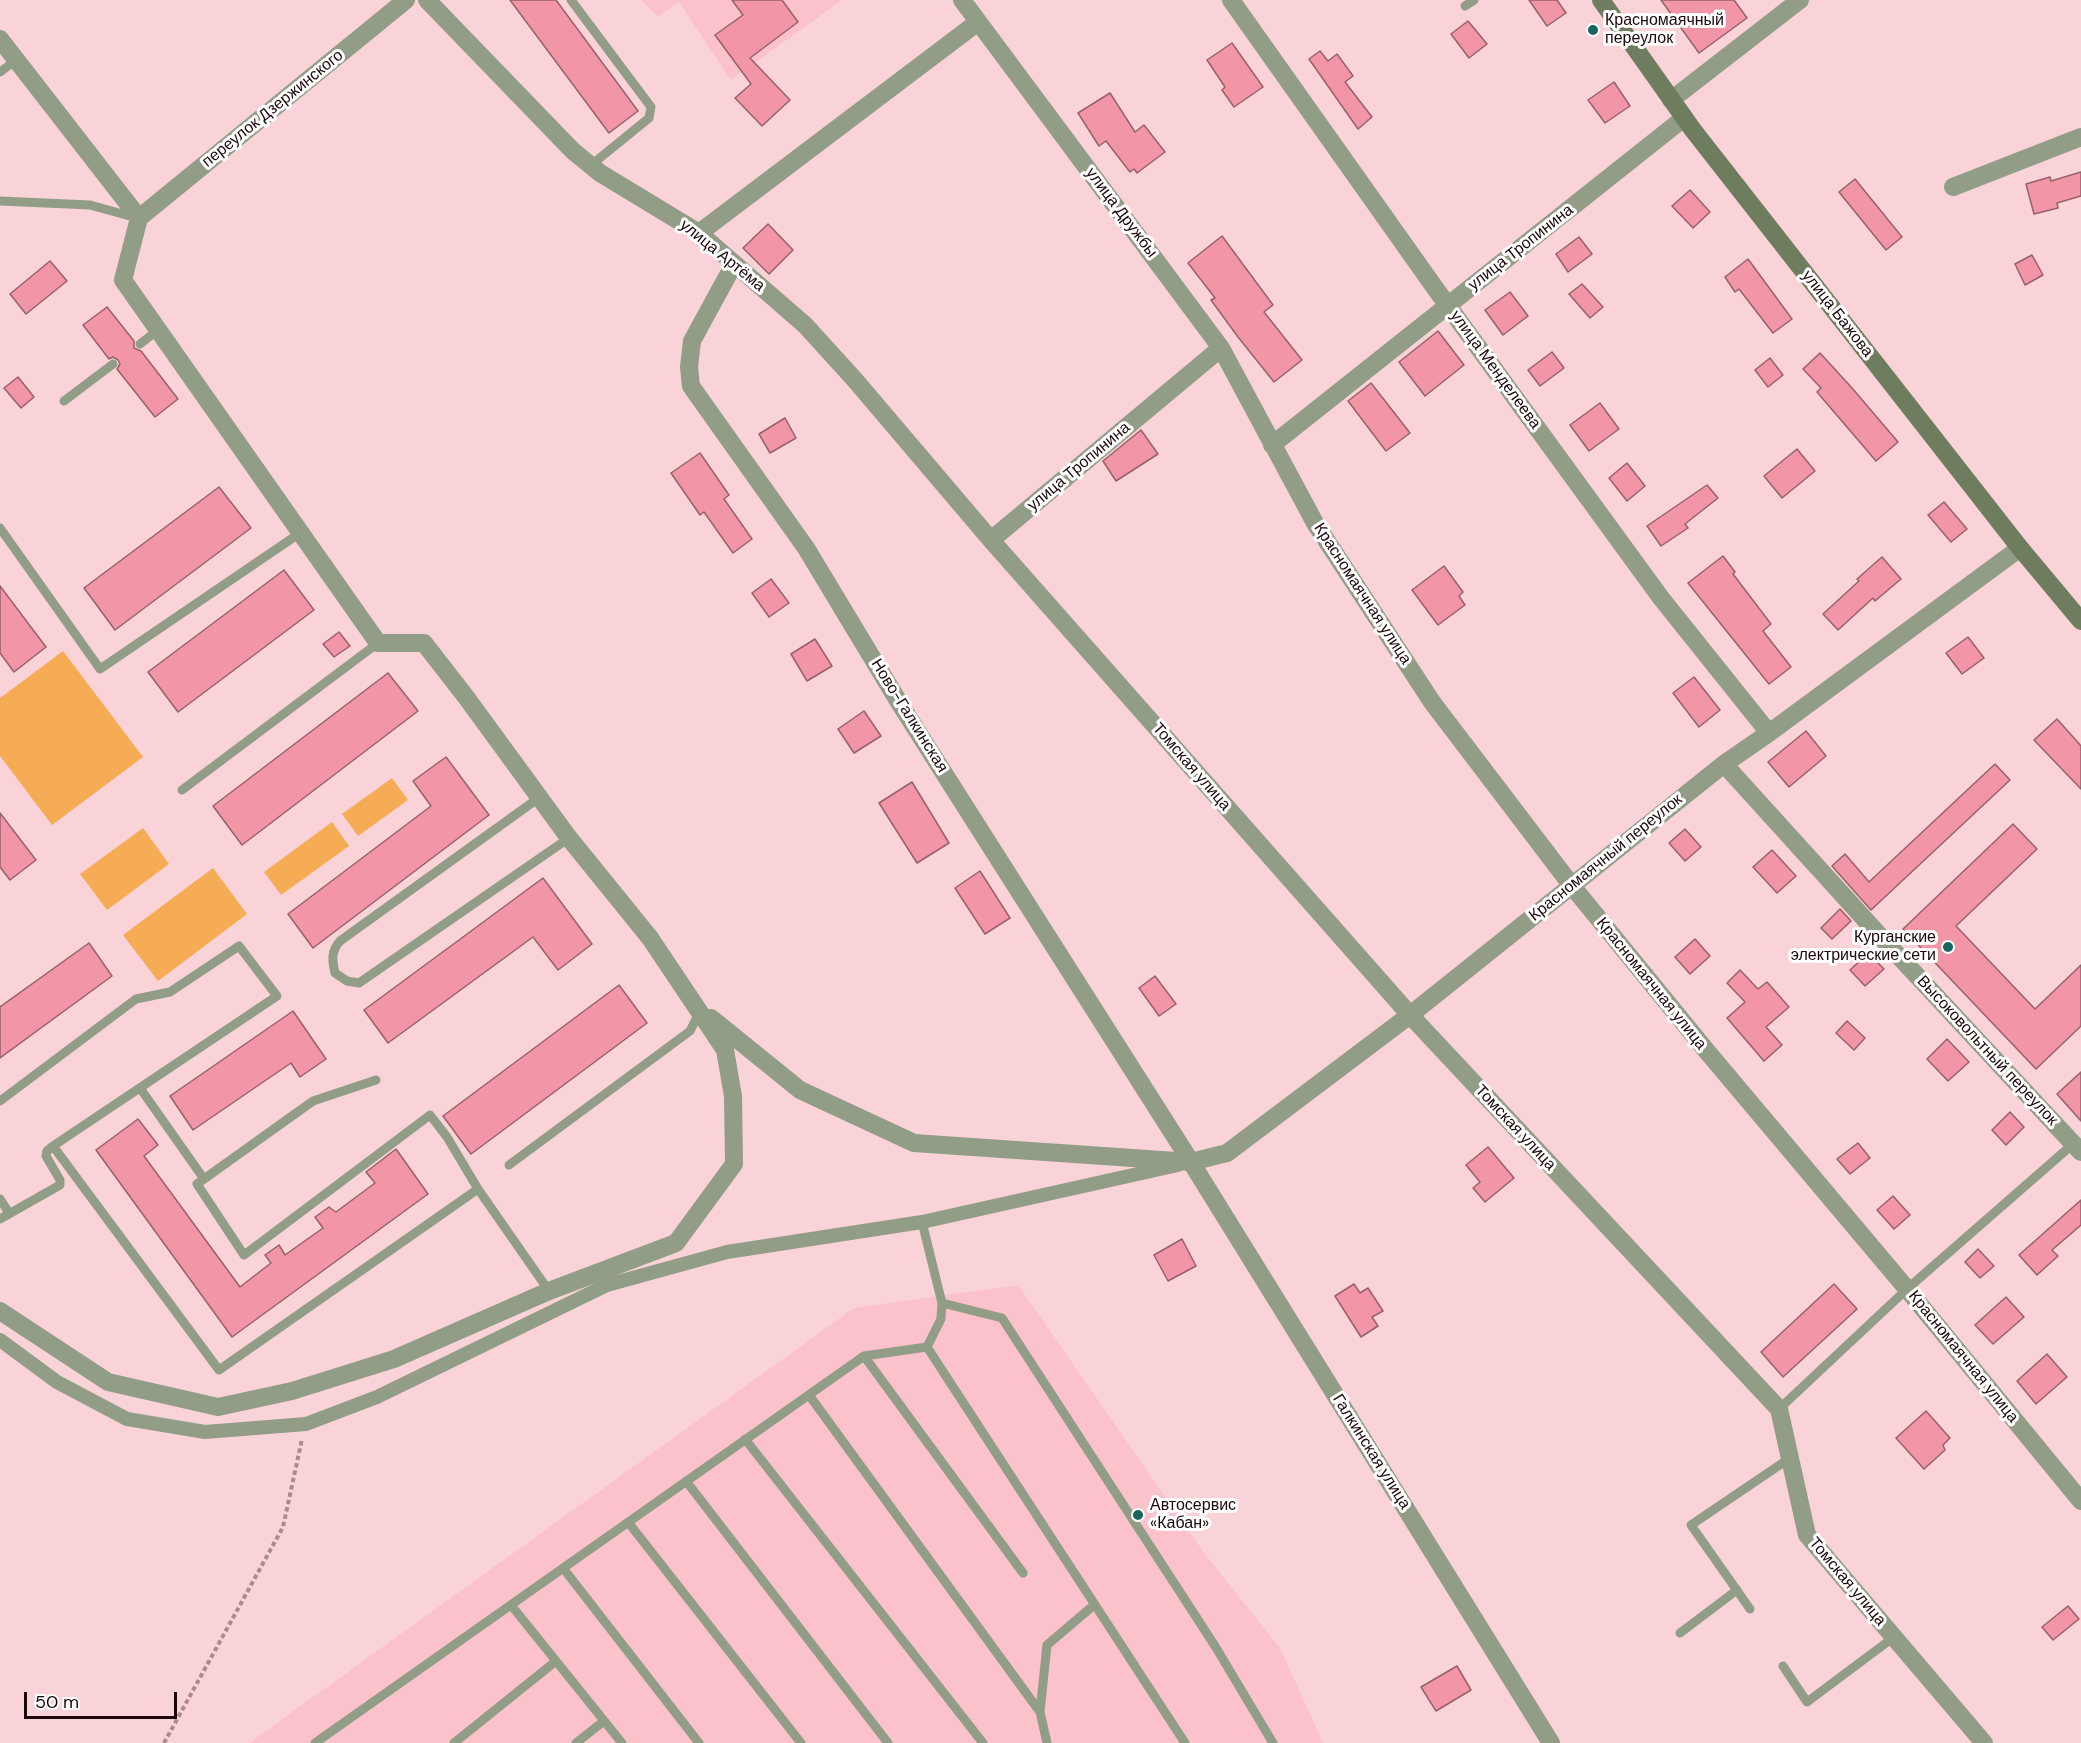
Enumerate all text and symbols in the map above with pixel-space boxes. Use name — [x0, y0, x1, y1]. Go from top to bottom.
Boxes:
place label: Красномаячный переулок — [1605, 11, 1724, 49]
marker: Красномаячный переулок — [1586, 23, 1600, 37]
street label: переулок Дзержинского — [199, 46, 347, 172]
street label: улица Дружбы — [1081, 164, 1161, 262]
street label: улица Тропинина — [1465, 201, 1577, 295]
street label: улица Артёма — [676, 216, 768, 296]
street label: улица Бажова — [1797, 267, 1877, 361]
street label: улица Менделеева — [1446, 307, 1544, 433]
street label: улица Тропинина — [1024, 419, 1134, 515]
street label: Красномаячная улица — [1309, 520, 1415, 668]
street label: Ново-Галкинская — [866, 656, 952, 776]
street label: Томская улица — [1148, 719, 1234, 815]
street label: Красномаячный переулок — [1526, 790, 1686, 926]
street label: Красномаячная улица — [1592, 914, 1710, 1054]
place label: Курганские электрические сети — [1791, 928, 1936, 966]
marker: Курганские электрические сети — [1941, 940, 1955, 954]
street label: Высоковольтный переулок — [1913, 972, 2061, 1130]
street label: Томская улица — [1471, 1081, 1559, 1175]
street label: Красномаячная улица — [1904, 1287, 2022, 1427]
street label: Галкинская улица — [1328, 1391, 1414, 1513]
place label: Автосервис «Кабан» — [1150, 1496, 1236, 1534]
marker: Автосервис «Кабан» — [1131, 1508, 1145, 1522]
street label: Томская улица — [1804, 1534, 1890, 1630]
scale bar — [27, 1680, 180, 1718]
text: 50 m — [35, 1690, 79, 1714]

